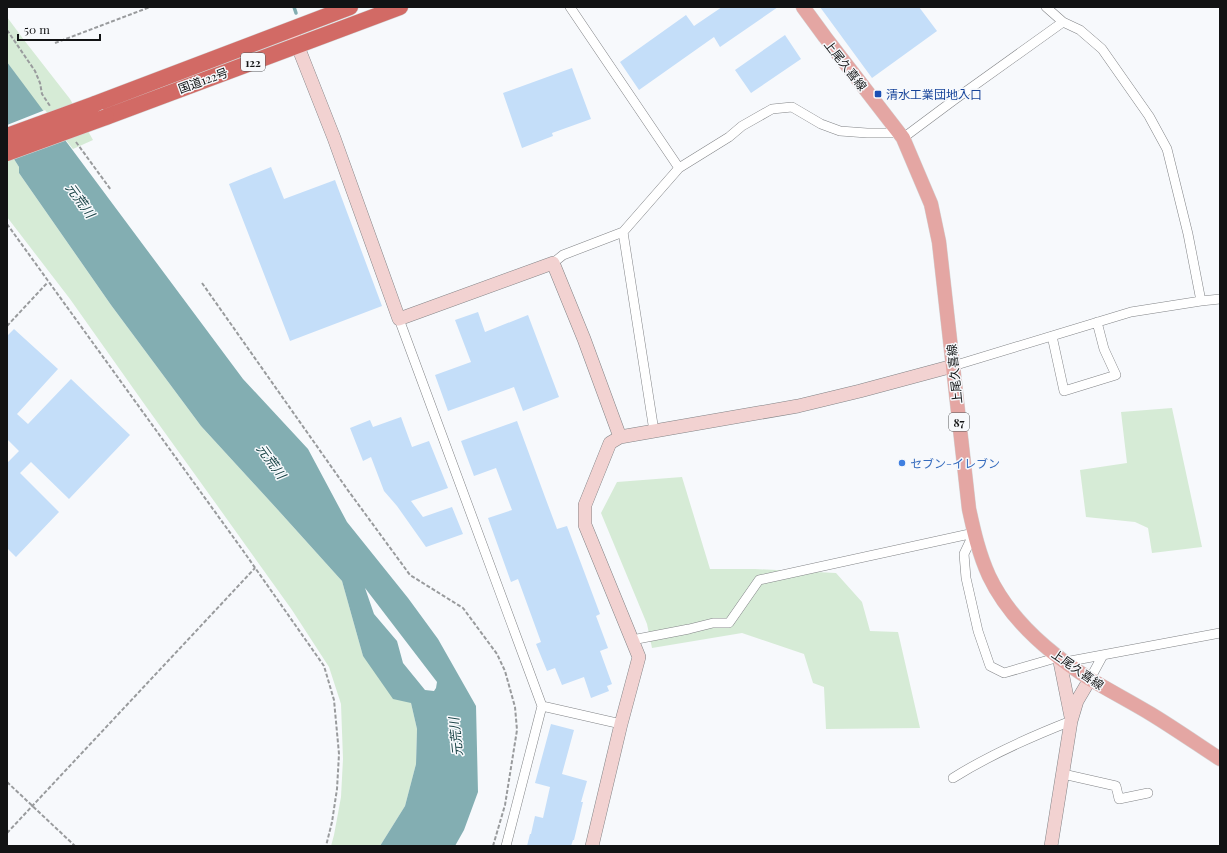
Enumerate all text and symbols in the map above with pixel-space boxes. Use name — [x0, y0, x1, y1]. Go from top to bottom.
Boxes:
scale bar — [18, 16, 100, 42]
text: 50 m — [24, 21, 50, 37]
street label: 上尾久喜線 — [821, 36, 871, 94]
road number: 122 — [241, 53, 265, 71]
street label: 国道122号 — [176, 64, 230, 96]
place label: 清水工業団地入口 — [886, 86, 982, 102]
marker: 清水工業団地入口 — [873, 89, 883, 99]
water label: 元荒川 — [63, 179, 101, 222]
street label: 上尾久喜線 — [943, 343, 965, 405]
road number: 87 — [949, 413, 969, 431]
water label: 元荒川 — [254, 440, 292, 483]
place label: セブン-イレブン — [910, 455, 1000, 471]
marker: セブン-イレブン — [897, 458, 907, 468]
street label: 上尾久喜線 — [1049, 645, 1107, 693]
water label: 元荒川 — [444, 715, 465, 757]

